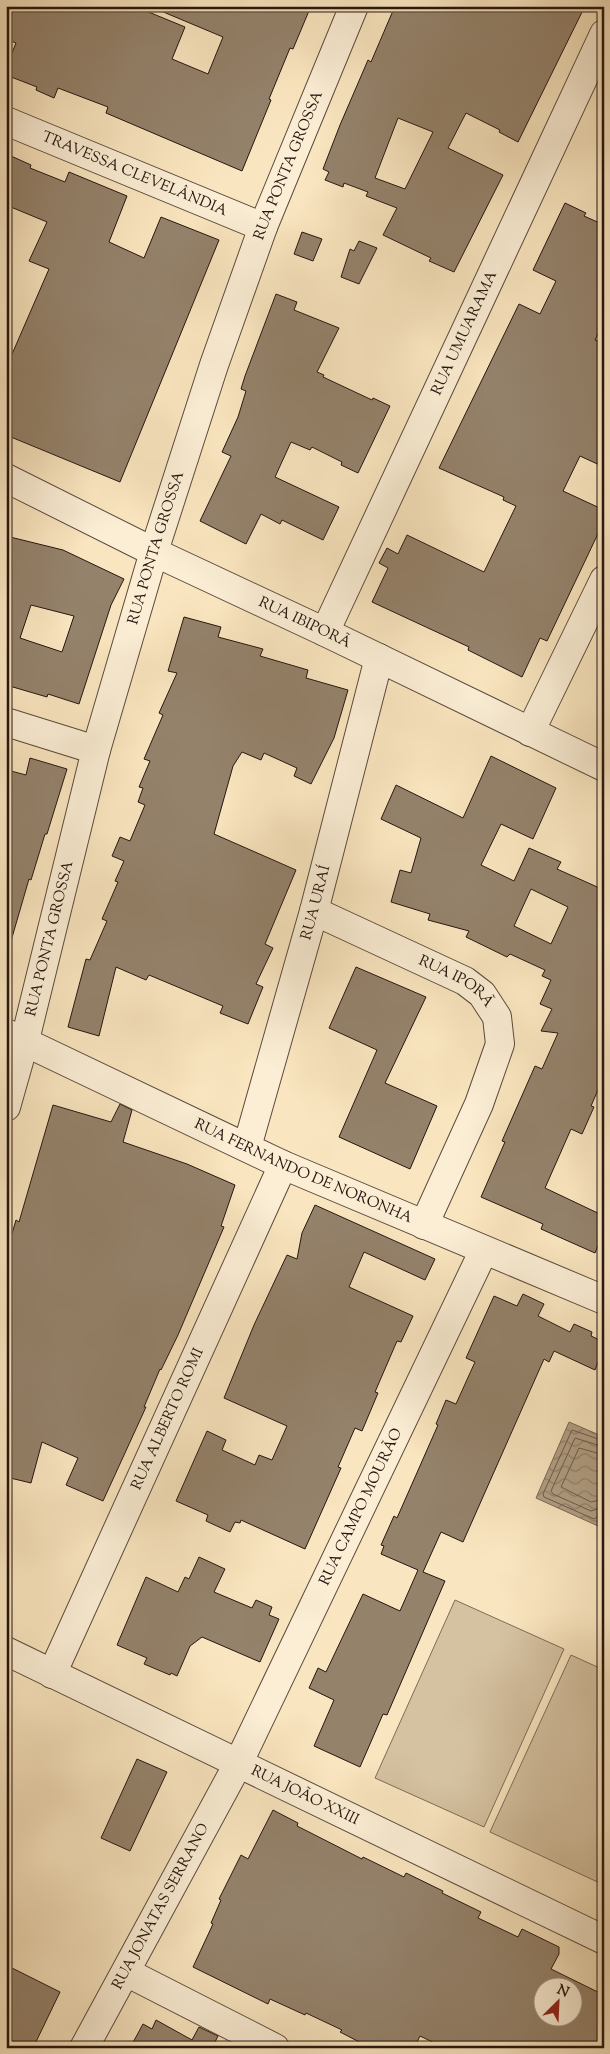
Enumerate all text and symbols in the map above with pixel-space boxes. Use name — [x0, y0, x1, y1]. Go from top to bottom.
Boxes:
street label: RUA PONTA GROSSA — [249, 88, 328, 243]
street label: TRAVESSA CLEVELÂNDIA — [38, 126, 231, 222]
street label: RUA UMUARAMA — [426, 267, 503, 399]
street label: RUA PONTA GROSSA — [123, 469, 190, 627]
street label: RUA IBIPORÃ — [255, 592, 355, 654]
street label: RUA PONTA GROSSA — [21, 859, 79, 1019]
street label: RUA URAÍ — [296, 862, 336, 942]
street label: RUA IPORÃ — [415, 950, 499, 1012]
street label: RUA FERNANDO DE NORONHA — [191, 1114, 416, 1229]
street label: RUA ALBERTO ROMI — [126, 1344, 209, 1493]
street label: RUA CAMPO MOURÃO — [314, 1425, 408, 1589]
street label: RUA JOÃO XXIII — [247, 1760, 363, 1831]
street label: RUA JONATAS SERRANO — [107, 1819, 214, 1993]
north arrow — [532, 1976, 582, 2026]
text: N — [553, 1981, 572, 2003]

